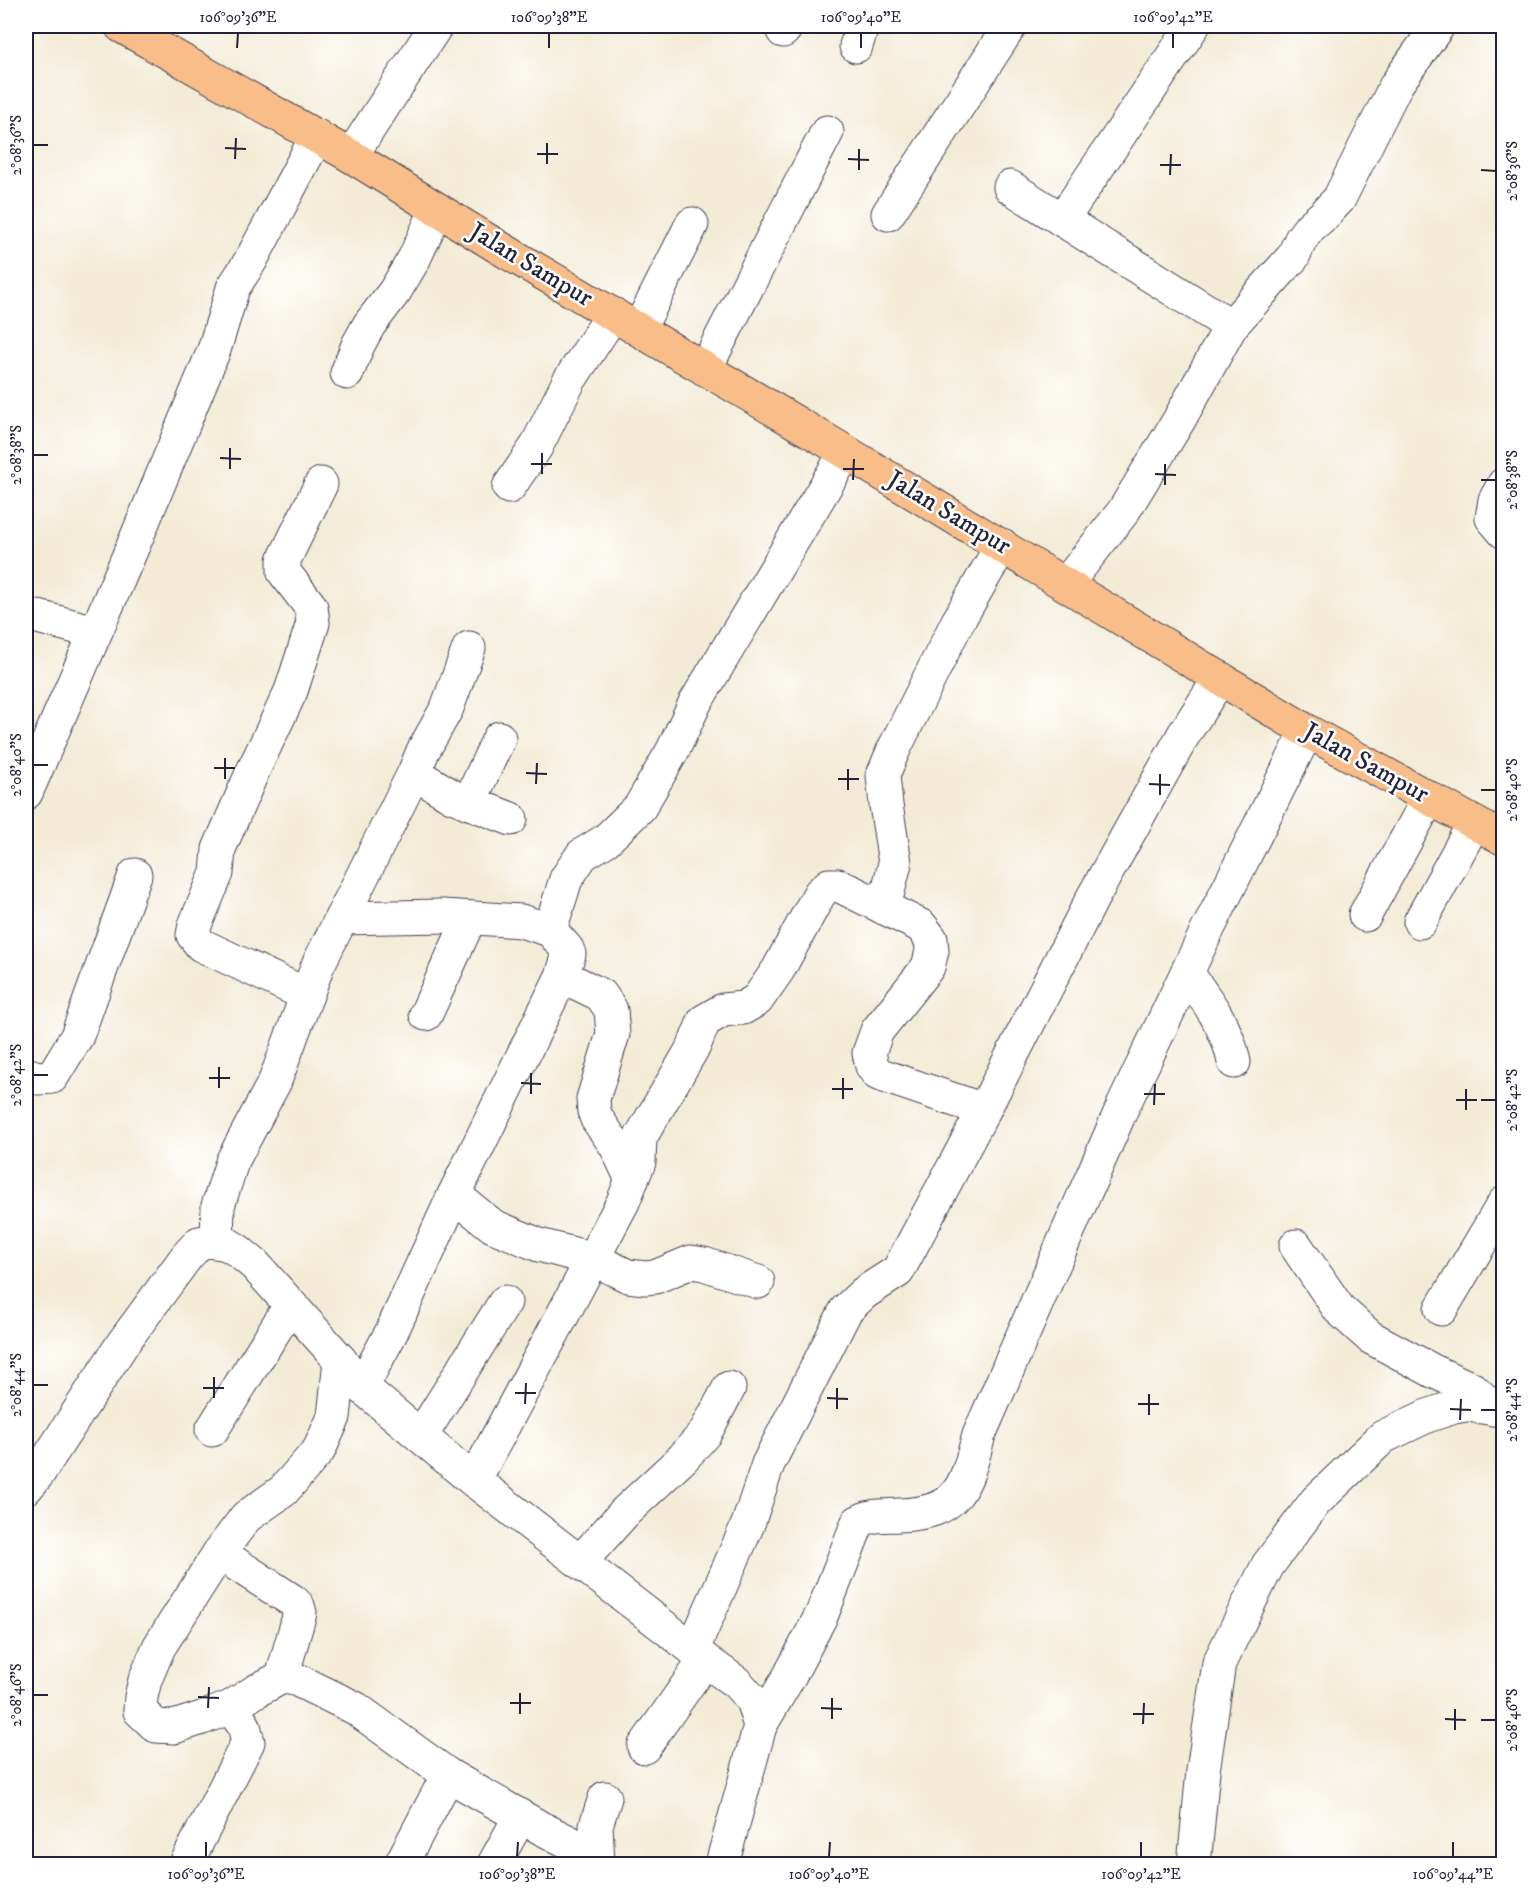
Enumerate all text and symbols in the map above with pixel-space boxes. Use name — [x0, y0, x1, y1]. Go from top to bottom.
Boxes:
text: 106°09'36"E — [200, 8, 277, 27]
text: 106°09'38"E — [511, 8, 588, 27]
text: 106°09'40"E — [821, 8, 902, 27]
text: 106°09'42"E — [1133, 8, 1213, 27]
text: 2°08'36"S — [7, 115, 26, 175]
text: 2°08'36"S — [1503, 141, 1522, 201]
street label: Jalan Sampur — [461, 214, 599, 315]
text: 2°08'38"S — [7, 425, 26, 485]
text: 2°08'38"S — [1503, 450, 1522, 510]
street label: Jalan Sampur — [879, 462, 1017, 563]
street label: Jalan Sampur — [1296, 714, 1435, 811]
text: 2°08'40"S — [7, 733, 26, 797]
text: 2°08'40"S — [1503, 758, 1522, 822]
text: 2°08'42"S — [7, 1043, 26, 1106]
text: 2°08'42"S — [1503, 1068, 1522, 1131]
text: 2°08'44"S — [7, 1353, 26, 1417]
text: 2°08'44"S — [1503, 1378, 1522, 1442]
text: 2°08'46"S — [7, 1663, 26, 1727]
text: 2°08'46"S — [1503, 1688, 1522, 1752]
text: 106°09'36"E — [168, 1865, 245, 1884]
text: 106°09'38"E — [479, 1865, 556, 1884]
text: 106°09'40"E — [789, 1865, 870, 1884]
text: 106°09'42"E — [1101, 1865, 1181, 1884]
text: 106°09'44"E — [1413, 1865, 1494, 1884]

